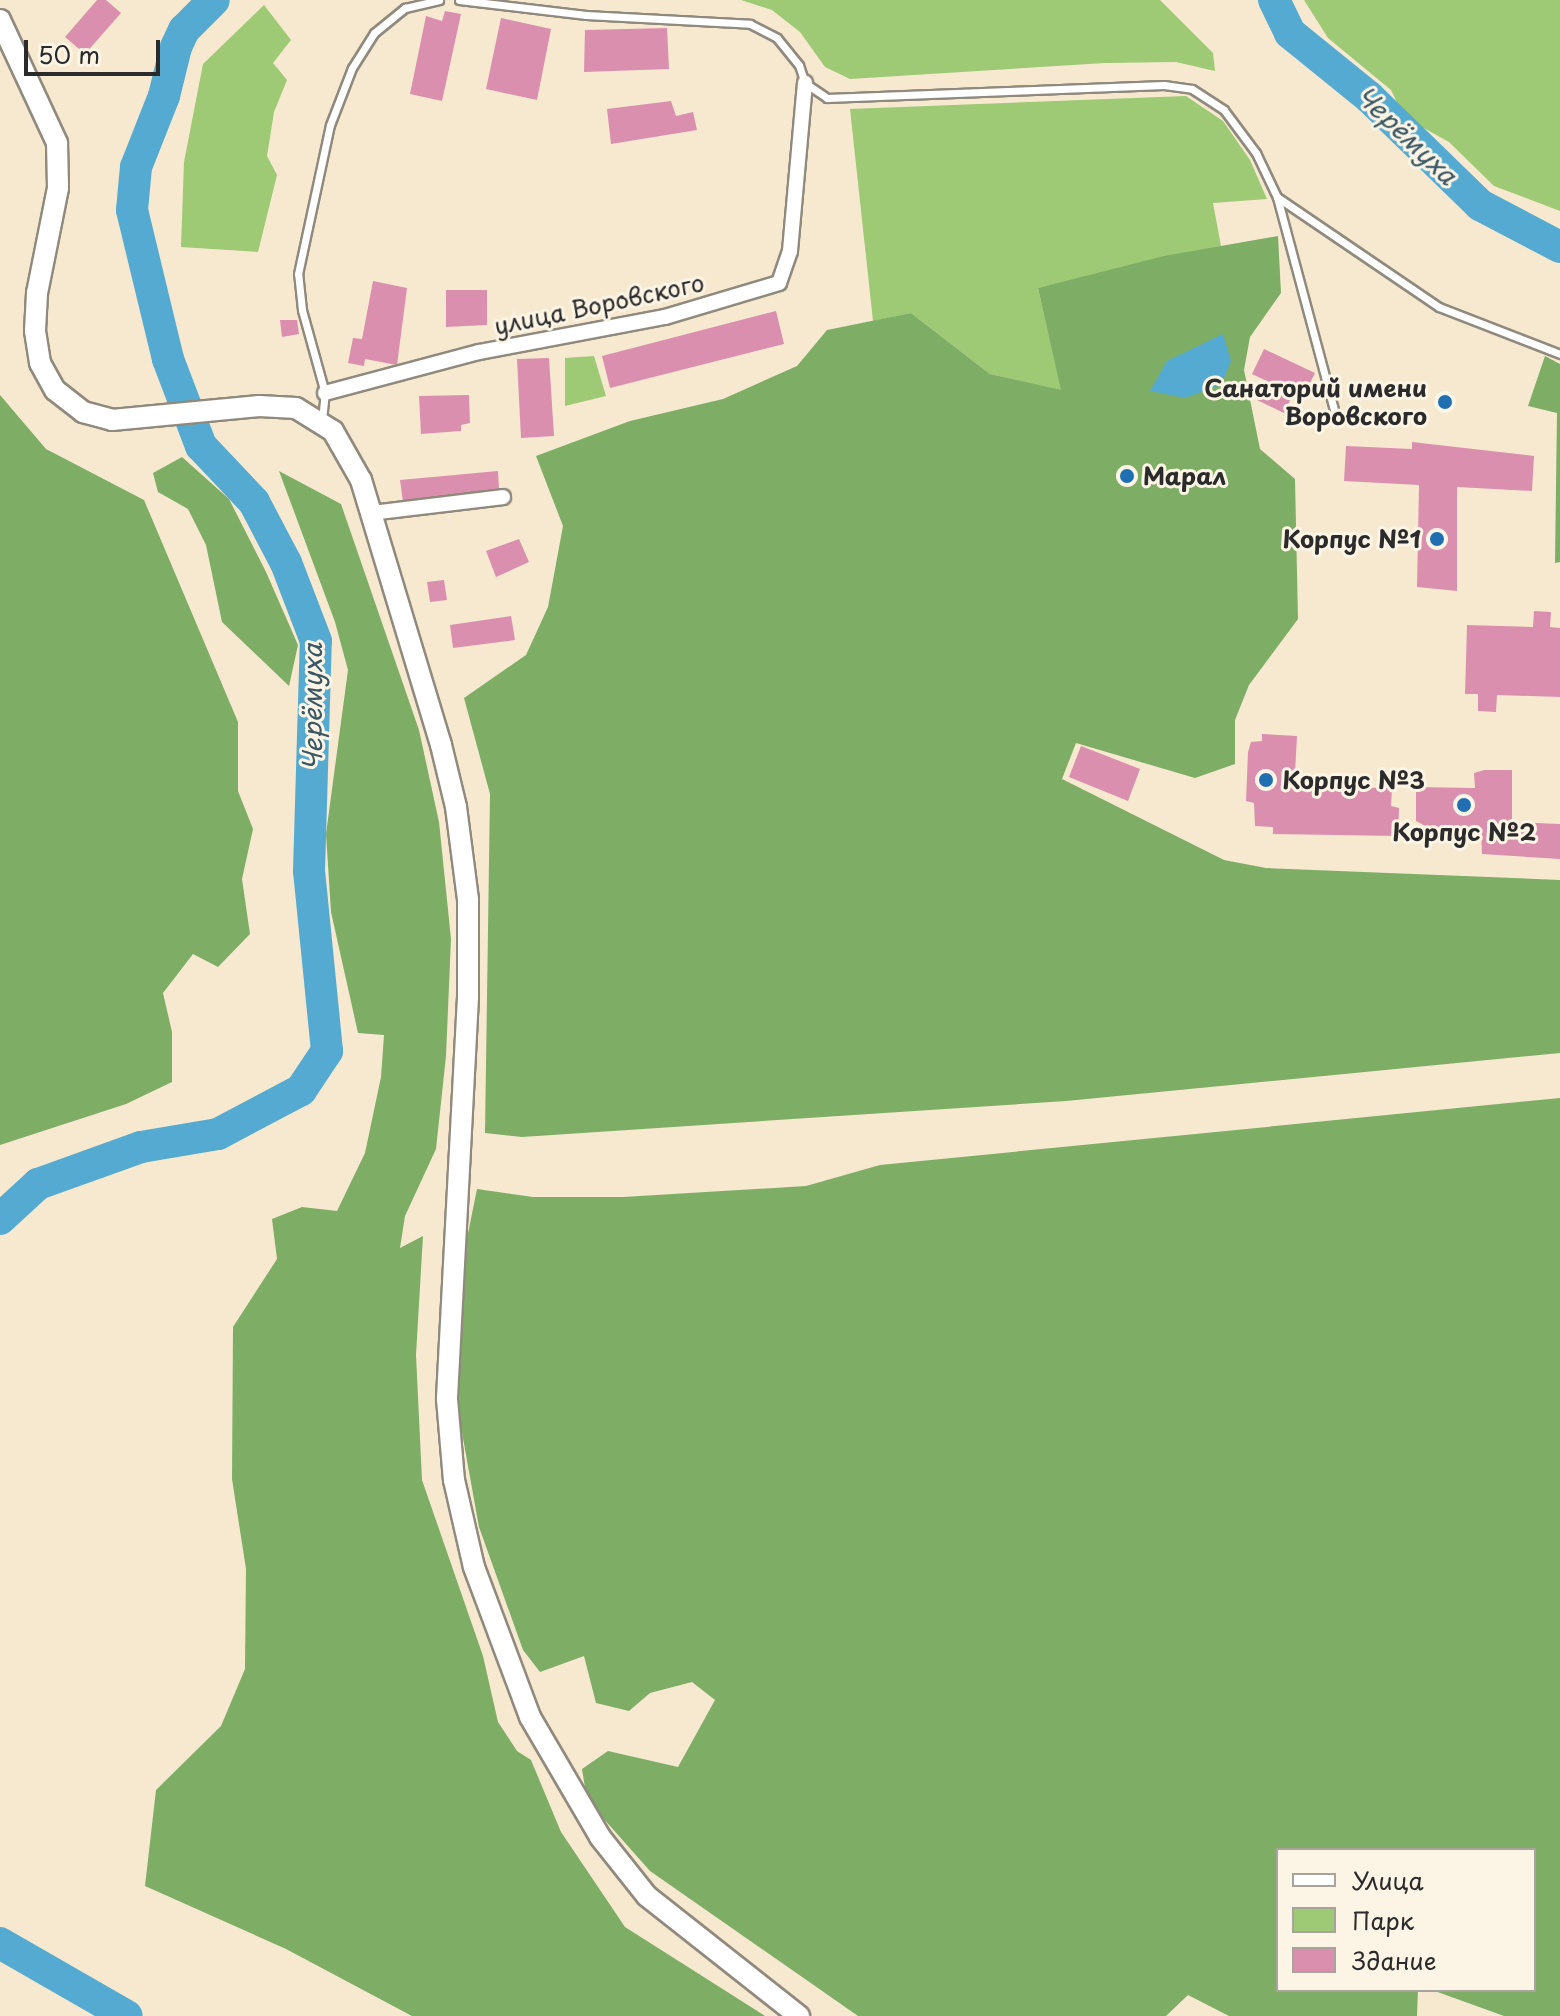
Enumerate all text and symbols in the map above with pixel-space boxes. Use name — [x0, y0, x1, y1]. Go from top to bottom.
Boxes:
scale bar — [28, 24, 164, 74]
text: 50 m — [38, 36, 100, 72]
water label: Черёмуха — [1350, 79, 1464, 191]
street label: улица Воровского — [491, 268, 707, 340]
place label: Санаторий имени Воровского — [1204, 374, 1427, 430]
marker: Санаторий имени Воровского — [1434, 391, 1456, 413]
place label: Марал — [1143, 462, 1226, 490]
marker: Марал — [1118, 467, 1136, 485]
place label: Корпус №1 — [1281, 525, 1421, 553]
marker: Корпус №1 — [1428, 530, 1446, 548]
water label: Черёмуха — [296, 643, 328, 771]
place label: Корпус №3 — [1282, 766, 1426, 794]
marker: Корпус №3 — [1257, 771, 1275, 789]
marker: Корпус №2 — [1455, 796, 1473, 814]
place label: Корпус №2 — [1391, 818, 1537, 846]
legend — [1276, 1848, 1536, 1992]
text: Улица — [1352, 1862, 1424, 1898]
text: Парк — [1352, 1902, 1414, 1938]
text: Здание — [1352, 1942, 1437, 1978]

